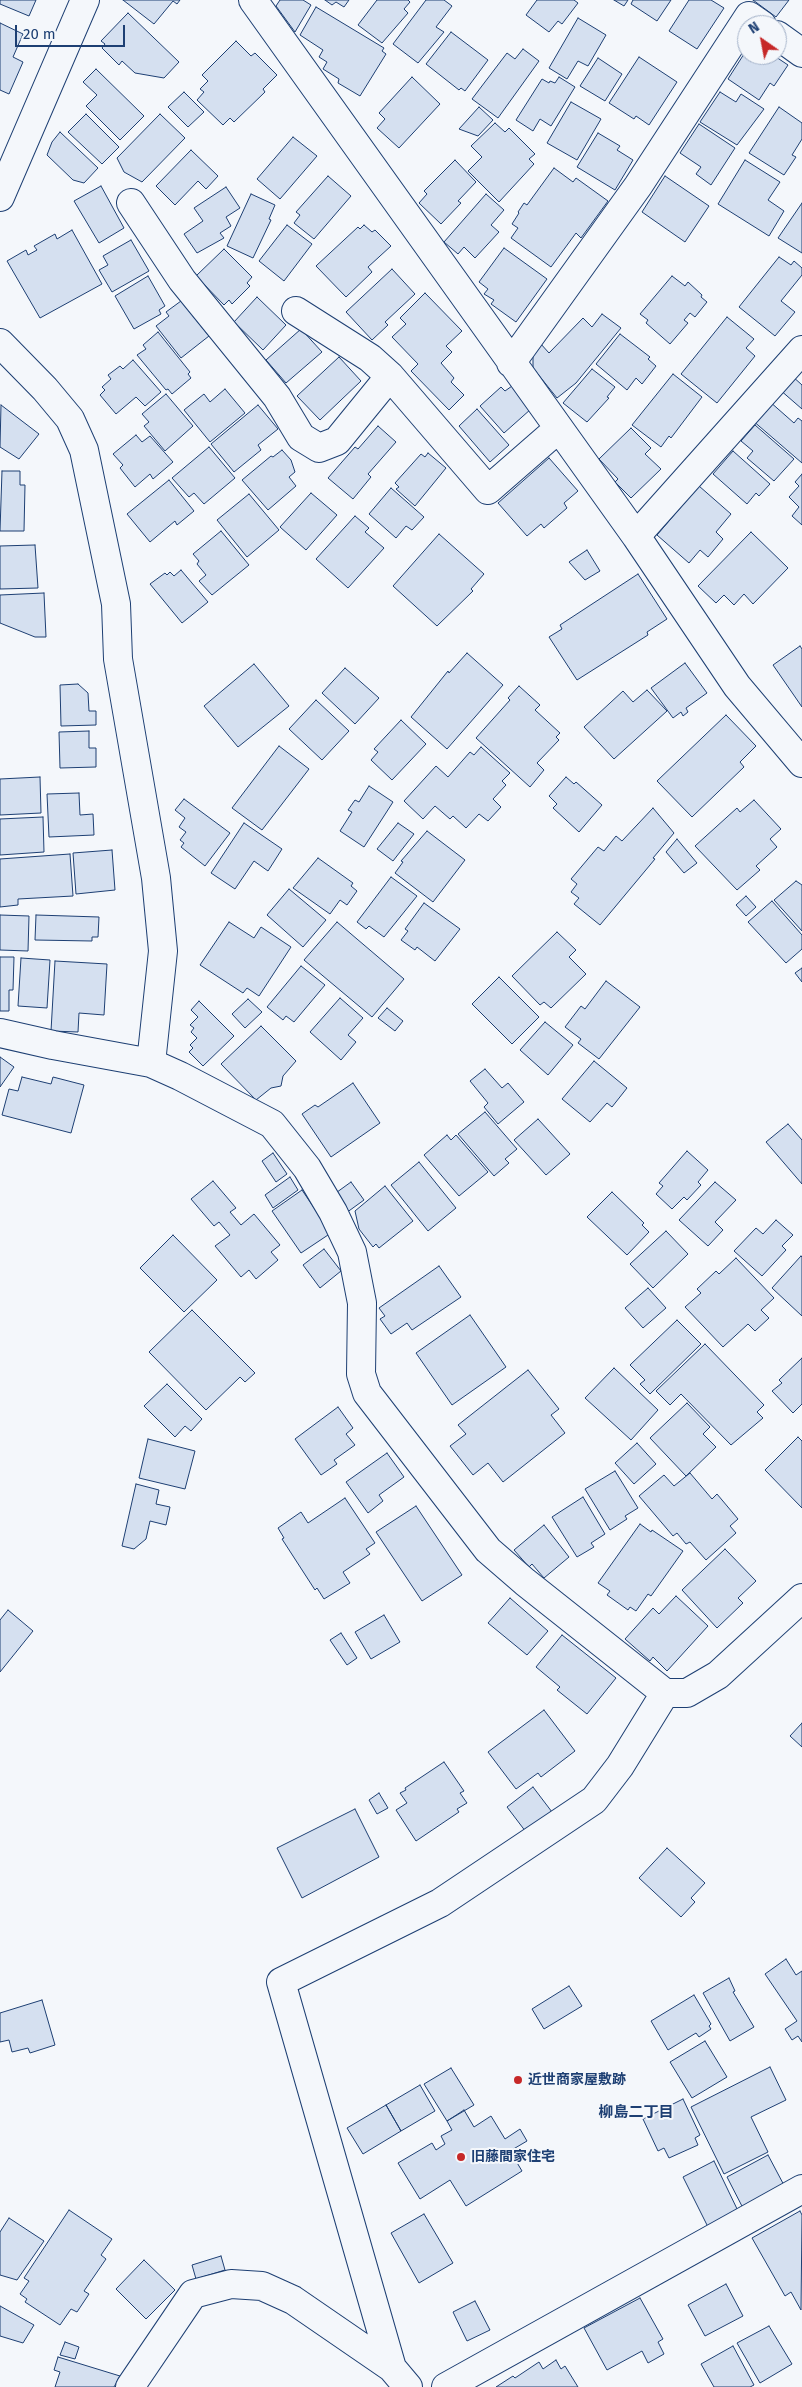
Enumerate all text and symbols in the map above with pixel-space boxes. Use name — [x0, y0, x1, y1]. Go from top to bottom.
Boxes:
scale bar — [18, 15, 128, 47]
north arrow — [737, 15, 787, 65]
text: N — [746, 18, 763, 38]
text: 20 m — [23, 25, 56, 43]
place label: 近世商家屋敷跡 — [528, 2072, 626, 2088]
marker: 近世商家屋敷跡 — [512, 2074, 524, 2086]
district label: 柳島二丁目 — [599, 2104, 673, 2122]
place label: 旧藤間家住宅 — [471, 2149, 555, 2165]
marker: 旧藤間家住宅 — [455, 2151, 467, 2163]

